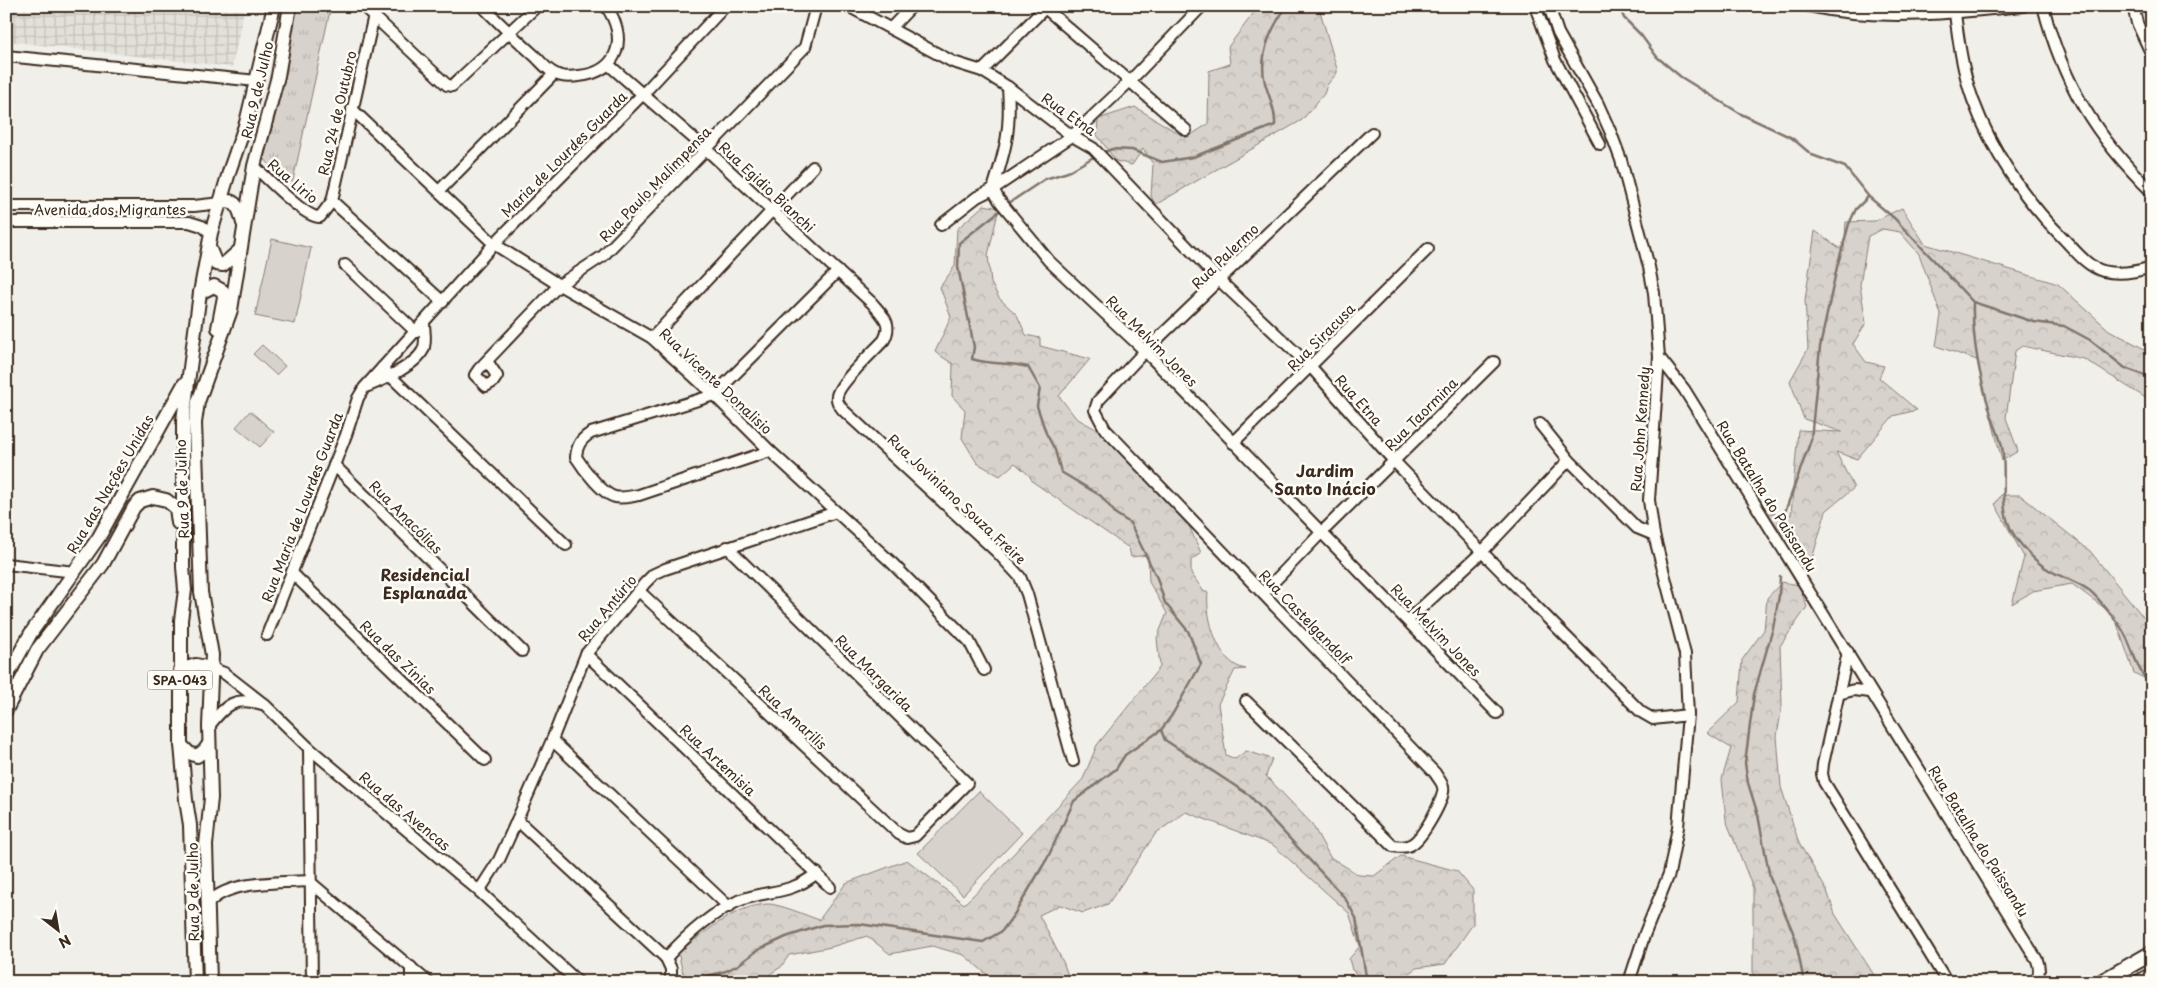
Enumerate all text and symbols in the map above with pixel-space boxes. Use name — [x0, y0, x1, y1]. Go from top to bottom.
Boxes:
street label: Rua 9 de Julho — [236, 39, 278, 141]
street label: Rua 24 de Outubro — [312, 48, 362, 177]
street label: Maria de Lourdes Guarda — [496, 86, 632, 222]
street label: Rua Etna — [1037, 87, 1101, 141]
street label: Rua Paulo Malimpensa — [594, 122, 716, 246]
street label: Rua Egidio Bianchi — [714, 137, 820, 237]
street label: Rua Lirio — [263, 154, 323, 208]
street label: Avenida dos Migrantes — [34, 199, 186, 220]
street label: Rua Palermo — [1187, 218, 1263, 294]
street label: Rua Melvim Jones — [1101, 290, 1203, 392]
street label: Rua Siracusa — [1282, 298, 1360, 376]
street label: Rua Vicente Donalisio — [655, 323, 777, 439]
street label: Rua John Kennedy — [1625, 366, 1655, 492]
street label: Rua Etna — [1330, 370, 1388, 430]
street label: Rua Taormina — [1380, 373, 1462, 455]
street label: Rua Maria de Lourdes Guarda — [256, 409, 348, 605]
street label: Rua das Nações Unidas — [62, 411, 158, 557]
street label: Rua Batalha do Paissandu — [1712, 416, 1822, 576]
street label: Rua Joviniano Souza Freire — [883, 429, 1031, 569]
street label: Rua 9 de Julho — [170, 439, 194, 539]
district label: Jardim Santo Inácio — [1274, 458, 1376, 500]
street label: Rua Anacólias — [365, 476, 447, 558]
district label: Residencial Esplanada — [380, 562, 470, 604]
street label: Rua Castelgandolf — [1254, 565, 1357, 670]
street label: Rua Antúrio — [573, 570, 641, 646]
street label: Rua Melvim Jones — [1386, 579, 1486, 681]
street label: Rua das Zínias — [355, 615, 441, 699]
street label: Rua Margarida — [831, 630, 917, 716]
road number: SPA-043 — [148, 670, 212, 690]
street label: Rua Amarilis — [754, 680, 832, 754]
street label: Rua Artemisia — [675, 719, 761, 801]
street label: Rua Batalha do Paissandu — [1924, 761, 2034, 921]
street label: Rua das Avencas — [355, 767, 455, 855]
street label: Rua 9 de Julho — [182, 842, 204, 942]
north arrow — [32, 906, 82, 956]
text: N — [55, 930, 75, 953]

